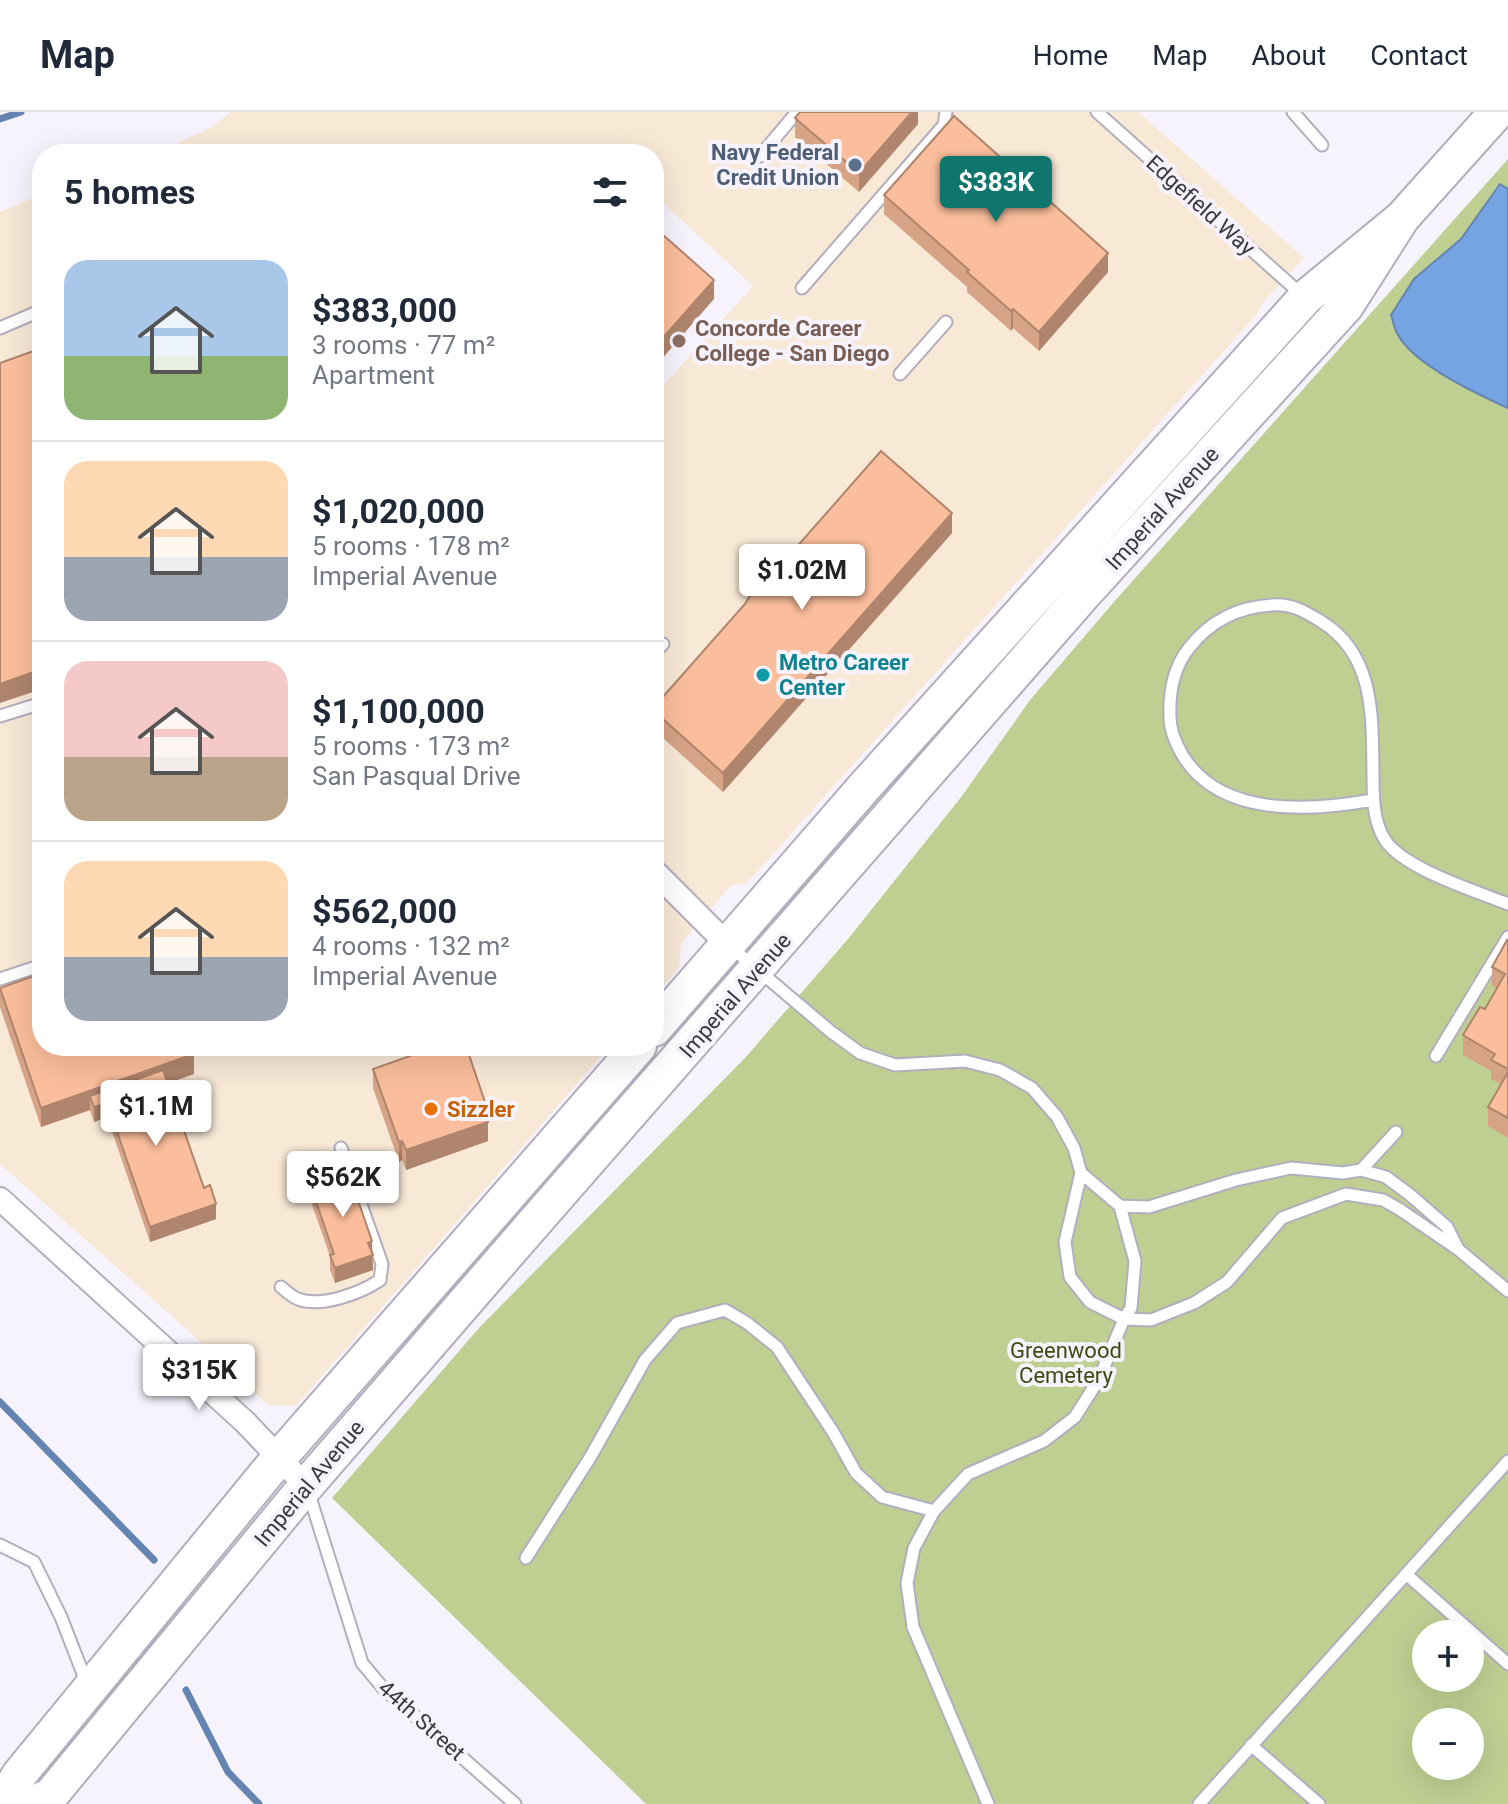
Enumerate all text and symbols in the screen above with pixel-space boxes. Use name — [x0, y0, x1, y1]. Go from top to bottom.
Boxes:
text: Map — [40, 33, 115, 77]
text: Home — [1033, 39, 1108, 72]
text: Map — [1152, 39, 1208, 72]
text: About — [1252, 39, 1326, 72]
text: Contact — [1370, 39, 1468, 72]
place label: Navy Federal Credit Union — [711, 140, 839, 190]
street label: Edgefield Way — [1141, 150, 1260, 261]
marker: Navy Federal Credit Union — [846, 156, 864, 174]
pin: $383K — [940, 156, 1052, 224]
text: $383K — [958, 167, 1034, 197]
icon: filters — [588, 170, 632, 214]
text: 5 homes — [64, 172, 195, 212]
text: $383,000 — [312, 290, 457, 330]
icon: home — [128, 292, 224, 388]
place label: Concorde Career College - San Diego — [695, 316, 890, 366]
text: 3 rooms · 77 m² — [312, 330, 495, 360]
marker: Concorde Career College - San Diego — [670, 332, 688, 350]
text: Apartment — [312, 360, 435, 390]
street label: Imperial Avenue — [1101, 442, 1224, 575]
text: $1,020,000 — [312, 491, 485, 531]
icon: home — [128, 493, 224, 589]
text: 5 rooms · 178 m² — [312, 531, 510, 561]
pin: $1.02M — [737, 544, 867, 612]
text: $1.02M — [757, 555, 847, 585]
text: Imperial Avenue — [312, 561, 497, 591]
place label: Metro Career Center — [779, 650, 909, 700]
marker: Metro Career Center — [754, 666, 772, 684]
text: $1,100,000 — [312, 691, 485, 731]
icon: home — [128, 693, 224, 789]
text: 5 rooms · 173 m² — [312, 731, 510, 761]
text: San Pasqual Drive — [312, 761, 521, 791]
text: $562,000 — [312, 891, 457, 931]
icon: home — [128, 893, 224, 989]
street label: Imperial Avenue — [674, 928, 796, 1063]
text: 4 rooms · 132 m² — [312, 931, 510, 961]
text: Imperial Avenue — [312, 961, 497, 991]
pin: $1.1M — [100, 1080, 212, 1148]
text: $1.1M — [118, 1091, 194, 1121]
place label: Sizzler — [447, 1097, 515, 1122]
marker: Sizzler — [422, 1100, 440, 1118]
pin: $562K — [287, 1151, 399, 1219]
text: $562K — [305, 1162, 381, 1192]
park label: Greenwood Cemetery — [1010, 1338, 1122, 1388]
pin: $315K — [143, 1344, 255, 1412]
text: $315K — [161, 1355, 237, 1385]
street label: Imperial Avenue — [249, 1415, 369, 1551]
map controls — [1412, 1620, 1484, 1780]
button: + — [1412, 1620, 1484, 1692]
street label: 44th Street — [373, 1675, 470, 1766]
button: − — [1412, 1708, 1484, 1780]

